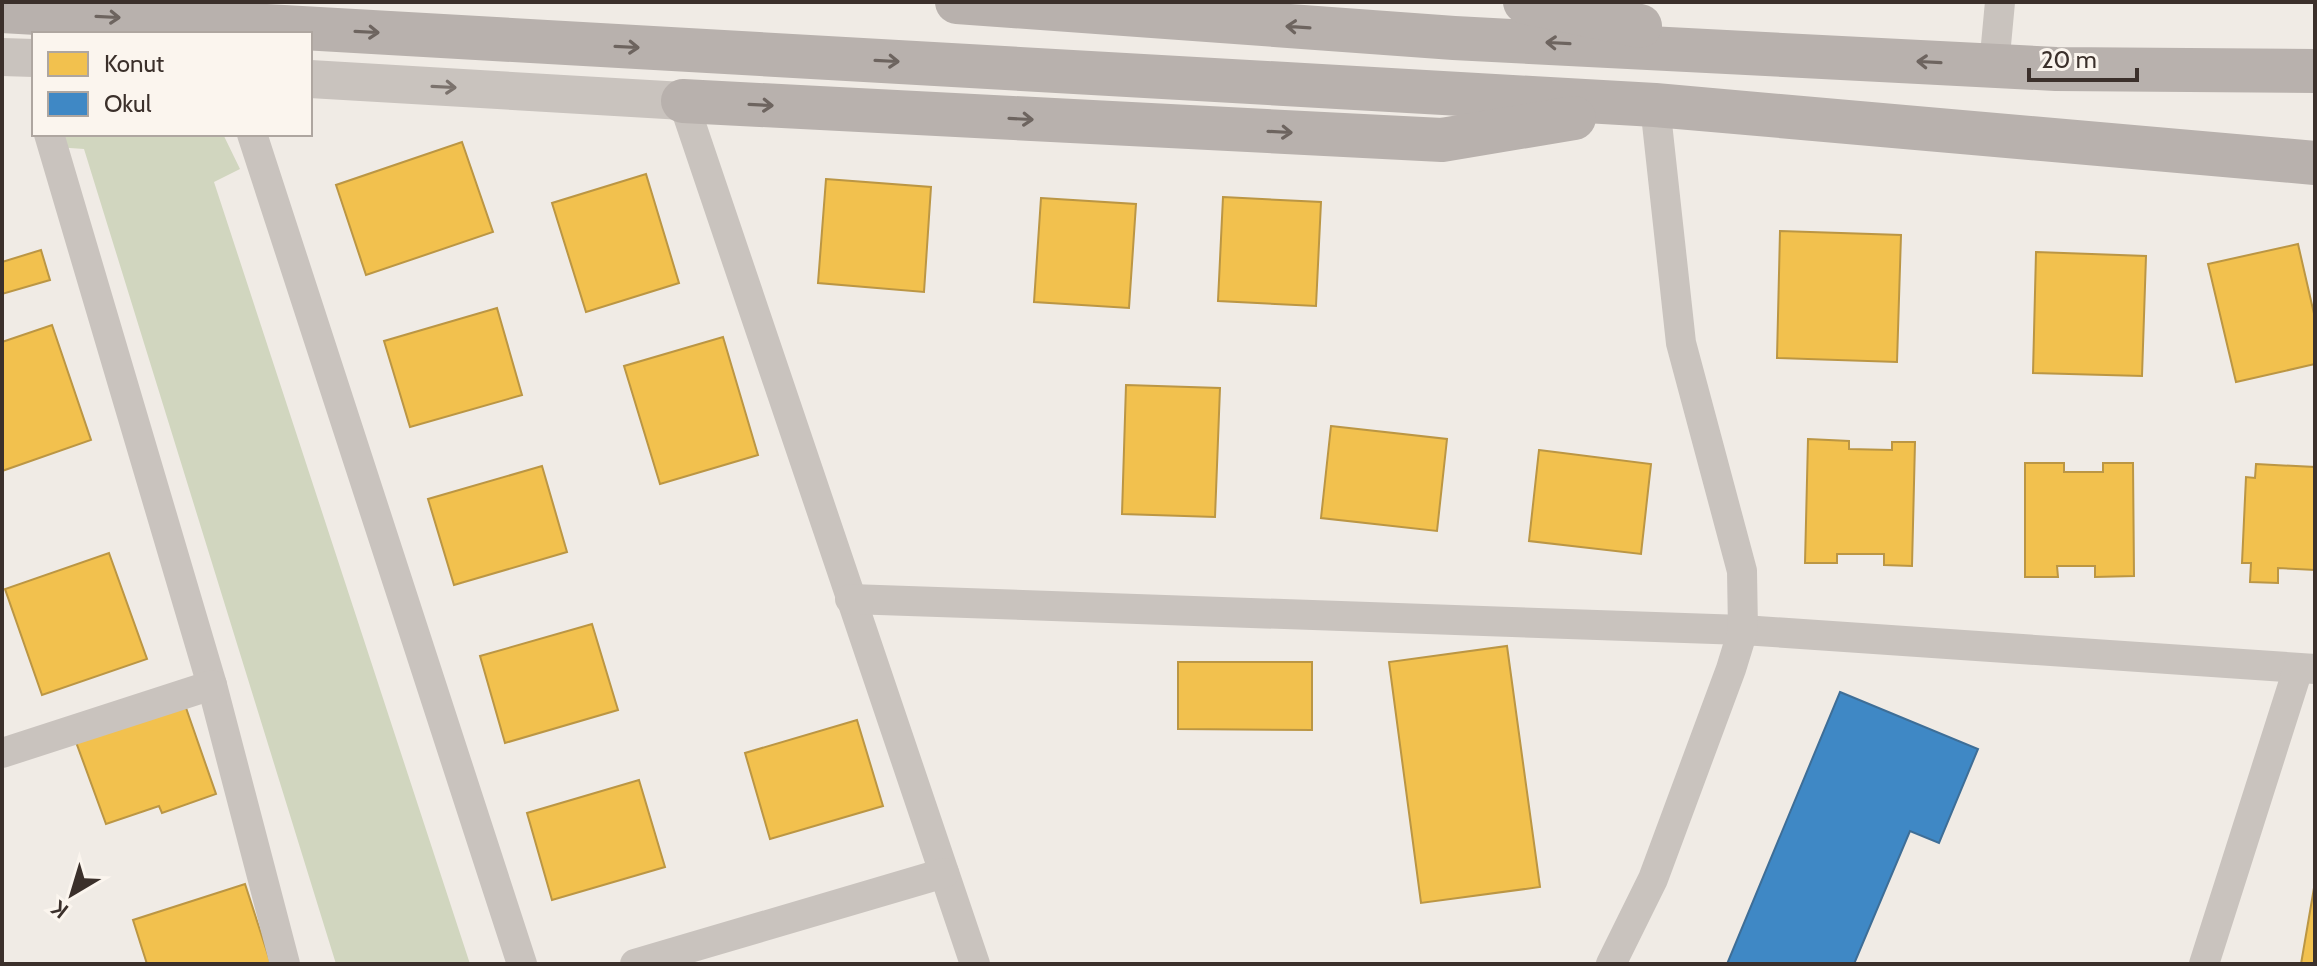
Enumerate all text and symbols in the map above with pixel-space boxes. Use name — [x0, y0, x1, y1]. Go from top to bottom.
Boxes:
one-way arrow — [94, 10, 121, 25]
one-way arrow — [1285, 19, 1312, 34]
one-way arrow — [353, 25, 380, 40]
legend — [32, 32, 312, 136]
scale bar — [2029, 32, 2137, 82]
one-way arrow — [1545, 36, 1572, 51]
one-way arrow — [613, 39, 640, 54]
text: 20 m — [2041, 45, 2097, 74]
text: Konut — [104, 49, 164, 78]
one-way arrow — [873, 54, 900, 69]
one-way arrow — [1916, 54, 1943, 69]
one-way arrow — [430, 80, 457, 95]
text: Okul — [104, 89, 152, 118]
one-way arrow — [747, 98, 774, 113]
one-way arrow — [1007, 111, 1034, 126]
one-way arrow — [1266, 124, 1293, 139]
north arrow — [32, 854, 112, 934]
text: K — [46, 894, 74, 924]

